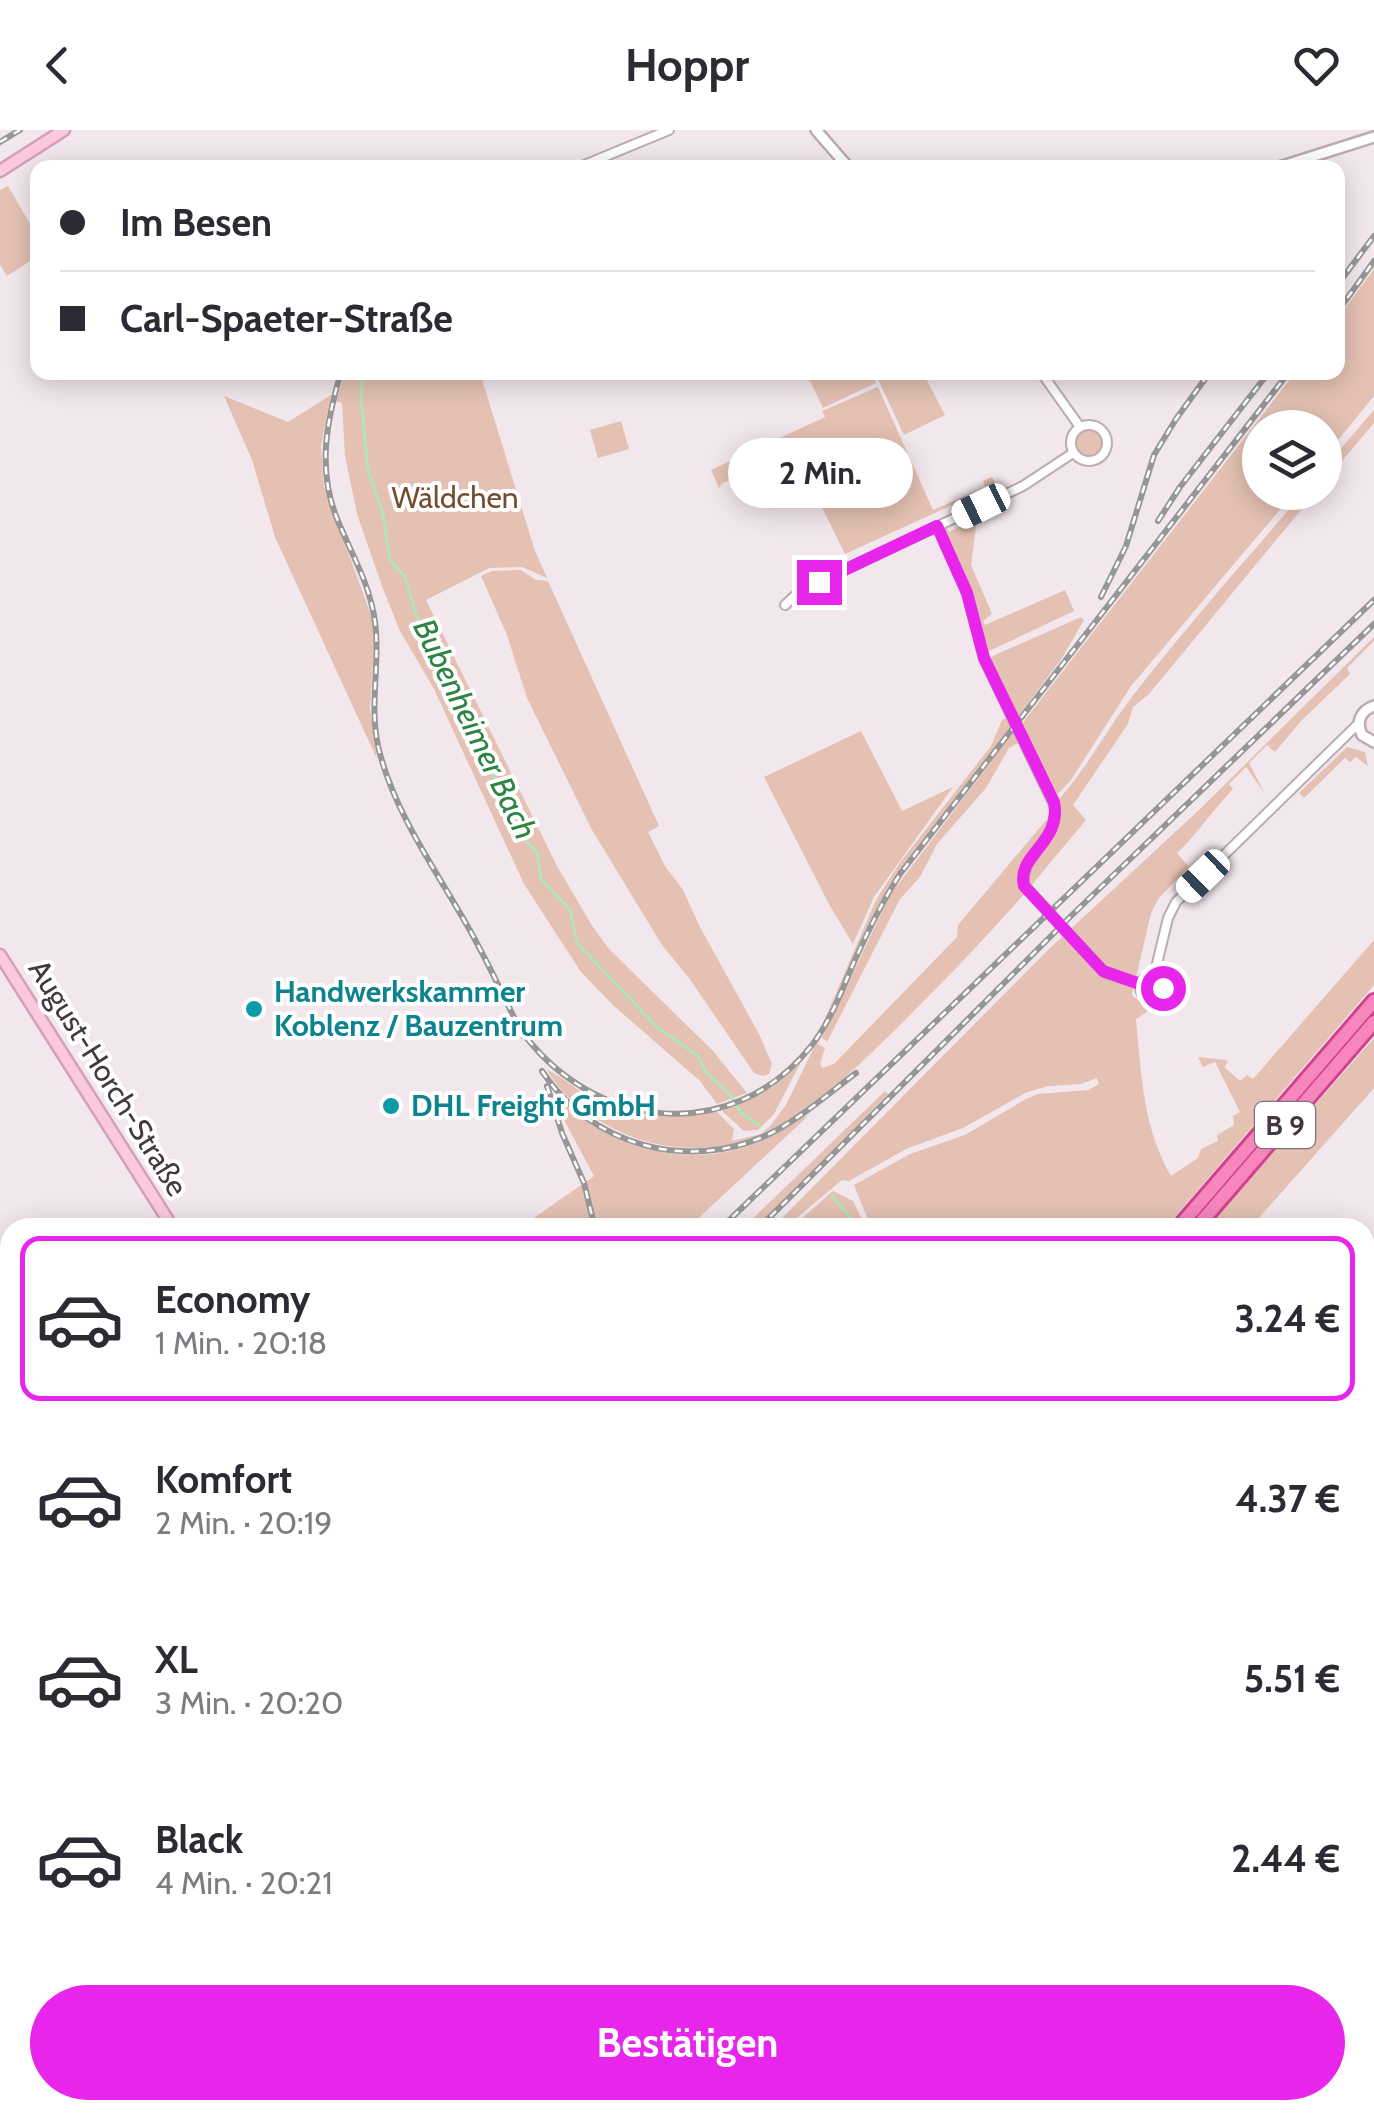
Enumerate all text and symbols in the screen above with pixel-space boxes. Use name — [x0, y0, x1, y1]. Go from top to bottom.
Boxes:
icon: back — [30, 38, 85, 93]
text: Hoppr — [625, 38, 749, 92]
icon: heart — [1289, 38, 1344, 93]
text: Im Besen — [120, 199, 272, 246]
text: Carl-Spaeter-Straße — [120, 295, 453, 342]
map controls — [1242, 410, 1342, 510]
button: layers — [1242, 410, 1342, 510]
callout: 2 Min. — [726, 437, 912, 507]
text: 2 Min. — [779, 453, 862, 492]
park label: Wäldchen — [391, 479, 519, 516]
car — [947, 479, 1015, 533]
route end — [797, 560, 842, 605]
water label: Bubenheimer Bach — [405, 612, 546, 845]
car — [1171, 844, 1235, 908]
street label: August-Horch-Straße — [21, 953, 196, 1203]
route start — [1141, 966, 1186, 1011]
place label: Handwerkskammer Koblenz / Bauzentrum — [274, 973, 563, 1044]
marker: Handwerkskammer Koblenz / Bauzentrum — [243, 998, 265, 1020]
place label: DHL Freight GmbH — [411, 1087, 656, 1124]
marker: DHL Freight GmbH — [380, 1095, 402, 1117]
road number: B 9 — [1255, 1102, 1315, 1148]
icon: car — [35, 1274, 125, 1364]
text: Economy — [155, 1276, 310, 1323]
text: 3.24 € — [1234, 1295, 1340, 1342]
text: 1 Min. · 20:18 — [155, 1323, 327, 1362]
icon: car — [35, 1454, 125, 1544]
text: Komfort — [155, 1456, 292, 1503]
text: 4.37 € — [1235, 1475, 1340, 1522]
text: 2 Min. · 20:19 — [155, 1503, 332, 1542]
icon: car — [35, 1634, 125, 1724]
text: XL — [155, 1636, 198, 1683]
text: 5.51 € — [1244, 1655, 1340, 1702]
text: 3 Min. · 20:20 — [155, 1683, 343, 1722]
icon: car — [35, 1814, 125, 1904]
text: Black — [155, 1816, 243, 1863]
text: 2.44 € — [1231, 1835, 1340, 1882]
text: 4 Min. · 20:21 — [155, 1863, 333, 1902]
button: Bestätigen — [30, 1985, 1345, 2100]

